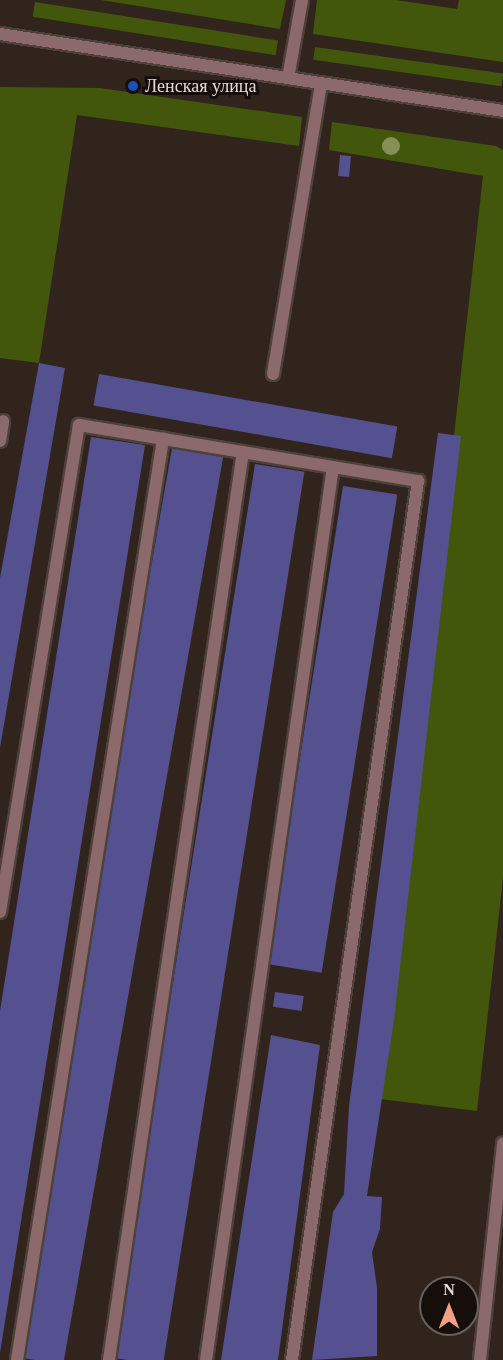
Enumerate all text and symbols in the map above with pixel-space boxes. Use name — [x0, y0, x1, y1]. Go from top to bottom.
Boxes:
place label: Ленская улица — [145, 75, 256, 97]
marker: Ленская улица — [126, 79, 140, 93]
north arrow — [419, 1276, 479, 1336]
text: N — [443, 1281, 455, 1298]

